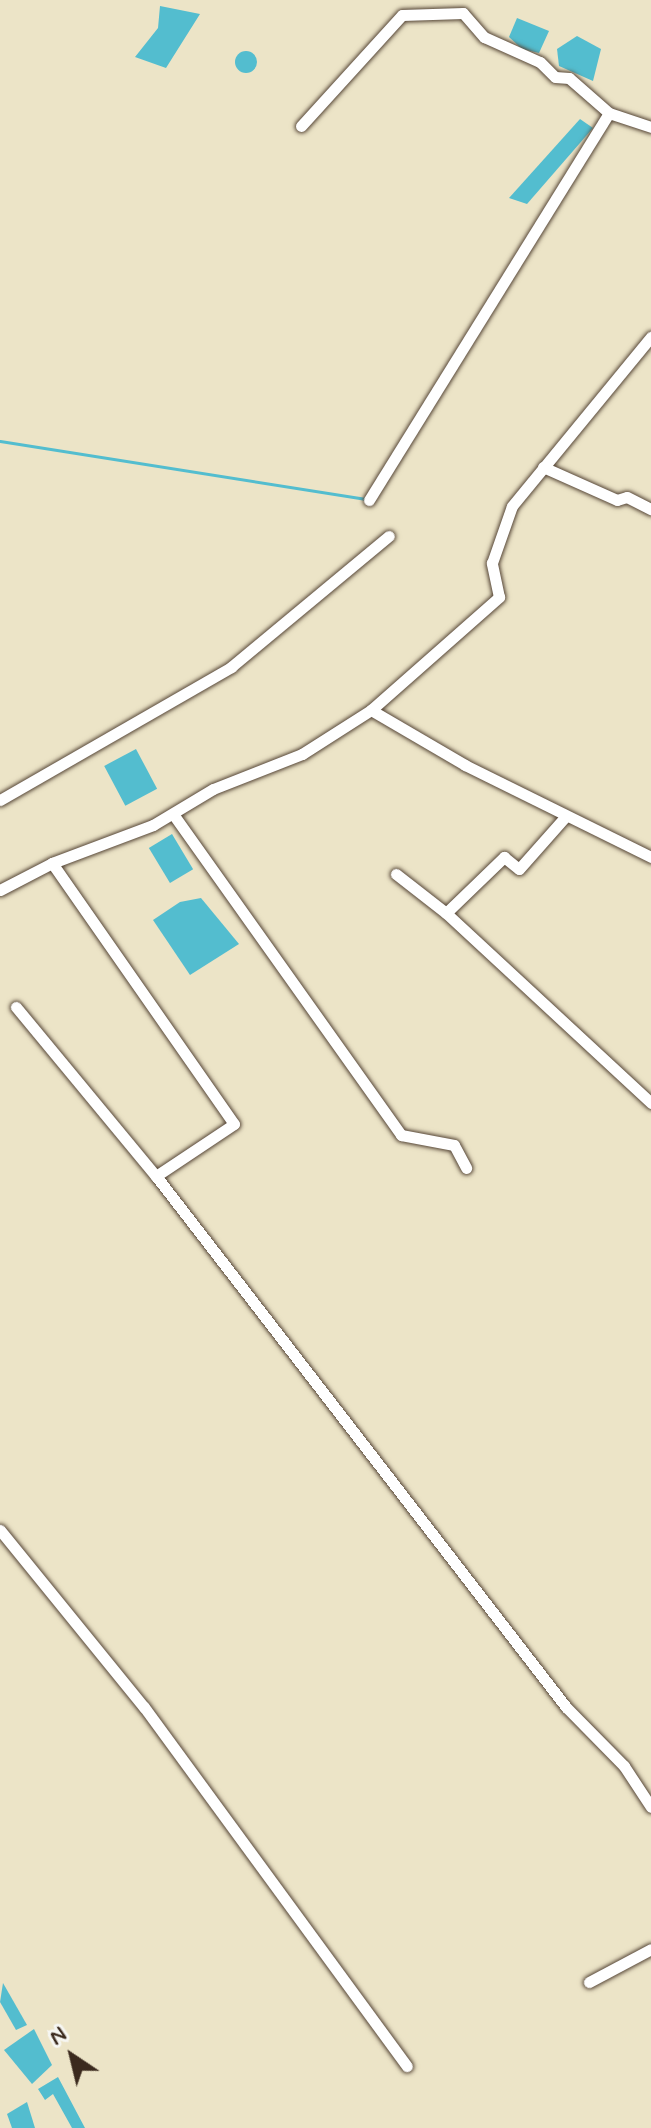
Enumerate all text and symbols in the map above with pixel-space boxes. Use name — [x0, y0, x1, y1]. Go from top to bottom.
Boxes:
north arrow — [32, 2016, 112, 2096]
text: N — [44, 2021, 72, 2052]

